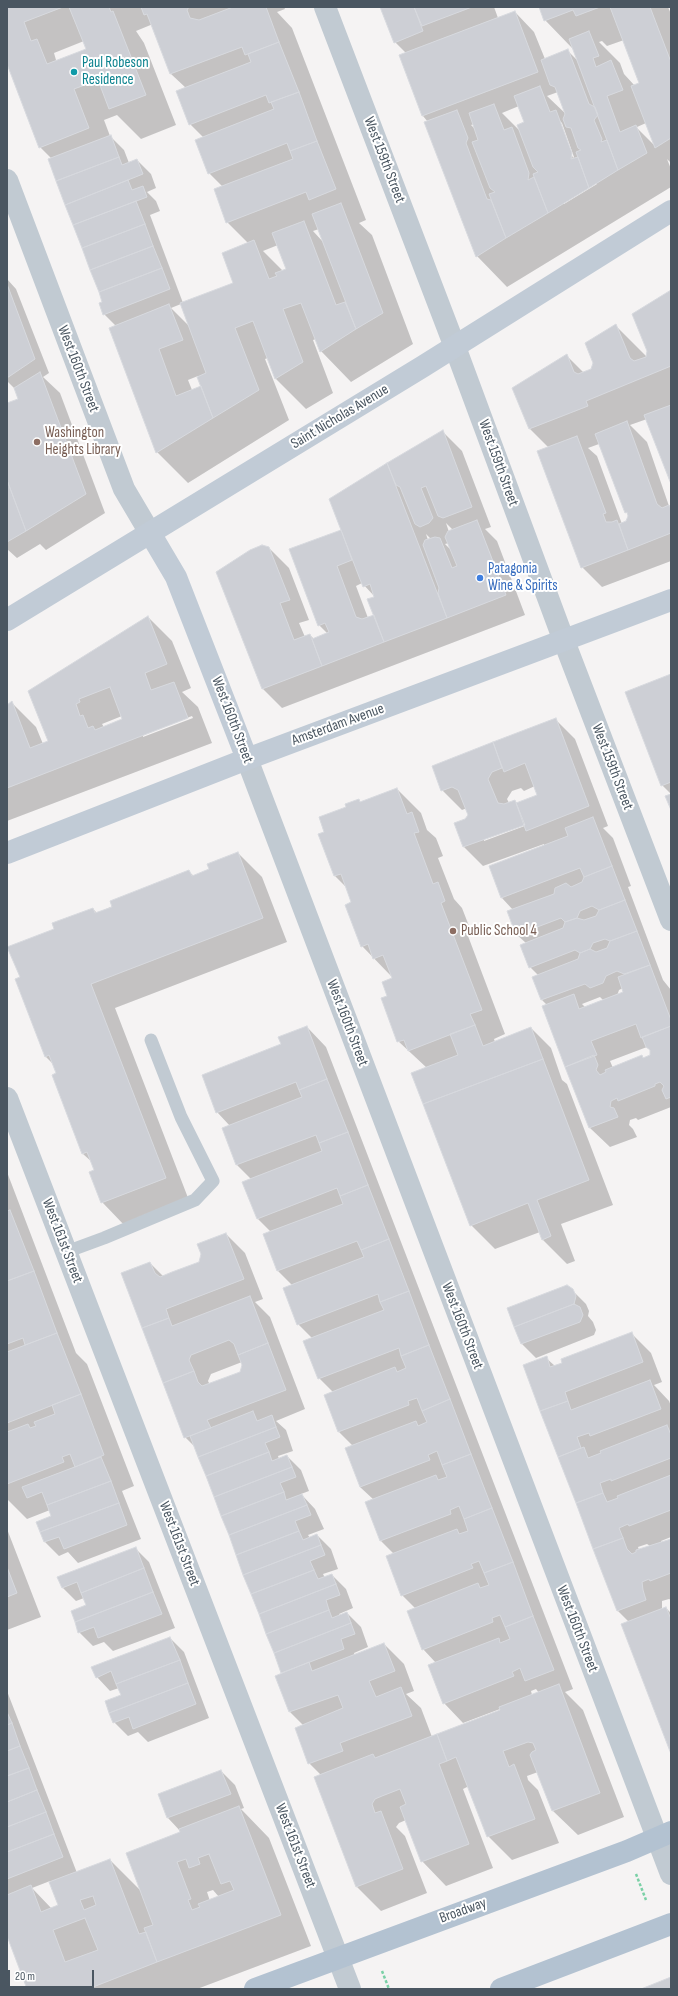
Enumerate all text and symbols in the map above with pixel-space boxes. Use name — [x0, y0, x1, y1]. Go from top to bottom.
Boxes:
place label: Paul Robeson Residence — [82, 54, 149, 89]
marker: Paul Robeson Residence — [69, 67, 79, 77]
street label: West 159th Street — [359, 114, 409, 206]
street label: West 160th Street — [53, 323, 103, 415]
street label: Saint Nicholas Avenue — [288, 381, 392, 453]
street label: West 159th Street — [474, 417, 522, 509]
place label: Washington Heights Library — [45, 424, 121, 459]
marker: Washington Heights Library — [32, 437, 42, 447]
place label: Patagonia Wine & Spirits — [488, 560, 558, 595]
marker: Patagonia Wine & Spirits — [475, 573, 485, 583]
street label: West 160th Street — [207, 674, 257, 766]
street label: Amsterdam Avenue — [289, 700, 387, 750]
street label: West 159th Street — [587, 721, 637, 813]
place label: Public School 4 — [461, 922, 537, 940]
marker: Public School 4 — [448, 926, 458, 936]
street label: West 160th Street — [322, 977, 372, 1069]
street label: West 161st Street — [38, 1196, 86, 1286]
street label: West 160th Street — [437, 1280, 487, 1372]
street label: West 161st Street — [155, 1499, 203, 1589]
street label: West 160th Street — [552, 1583, 602, 1675]
street label: West 161st Street — [271, 1801, 319, 1891]
street label: Broadway — [437, 1894, 489, 1928]
scale bar — [10, 1962, 96, 1988]
text: 20 m — [15, 1969, 35, 1984]

